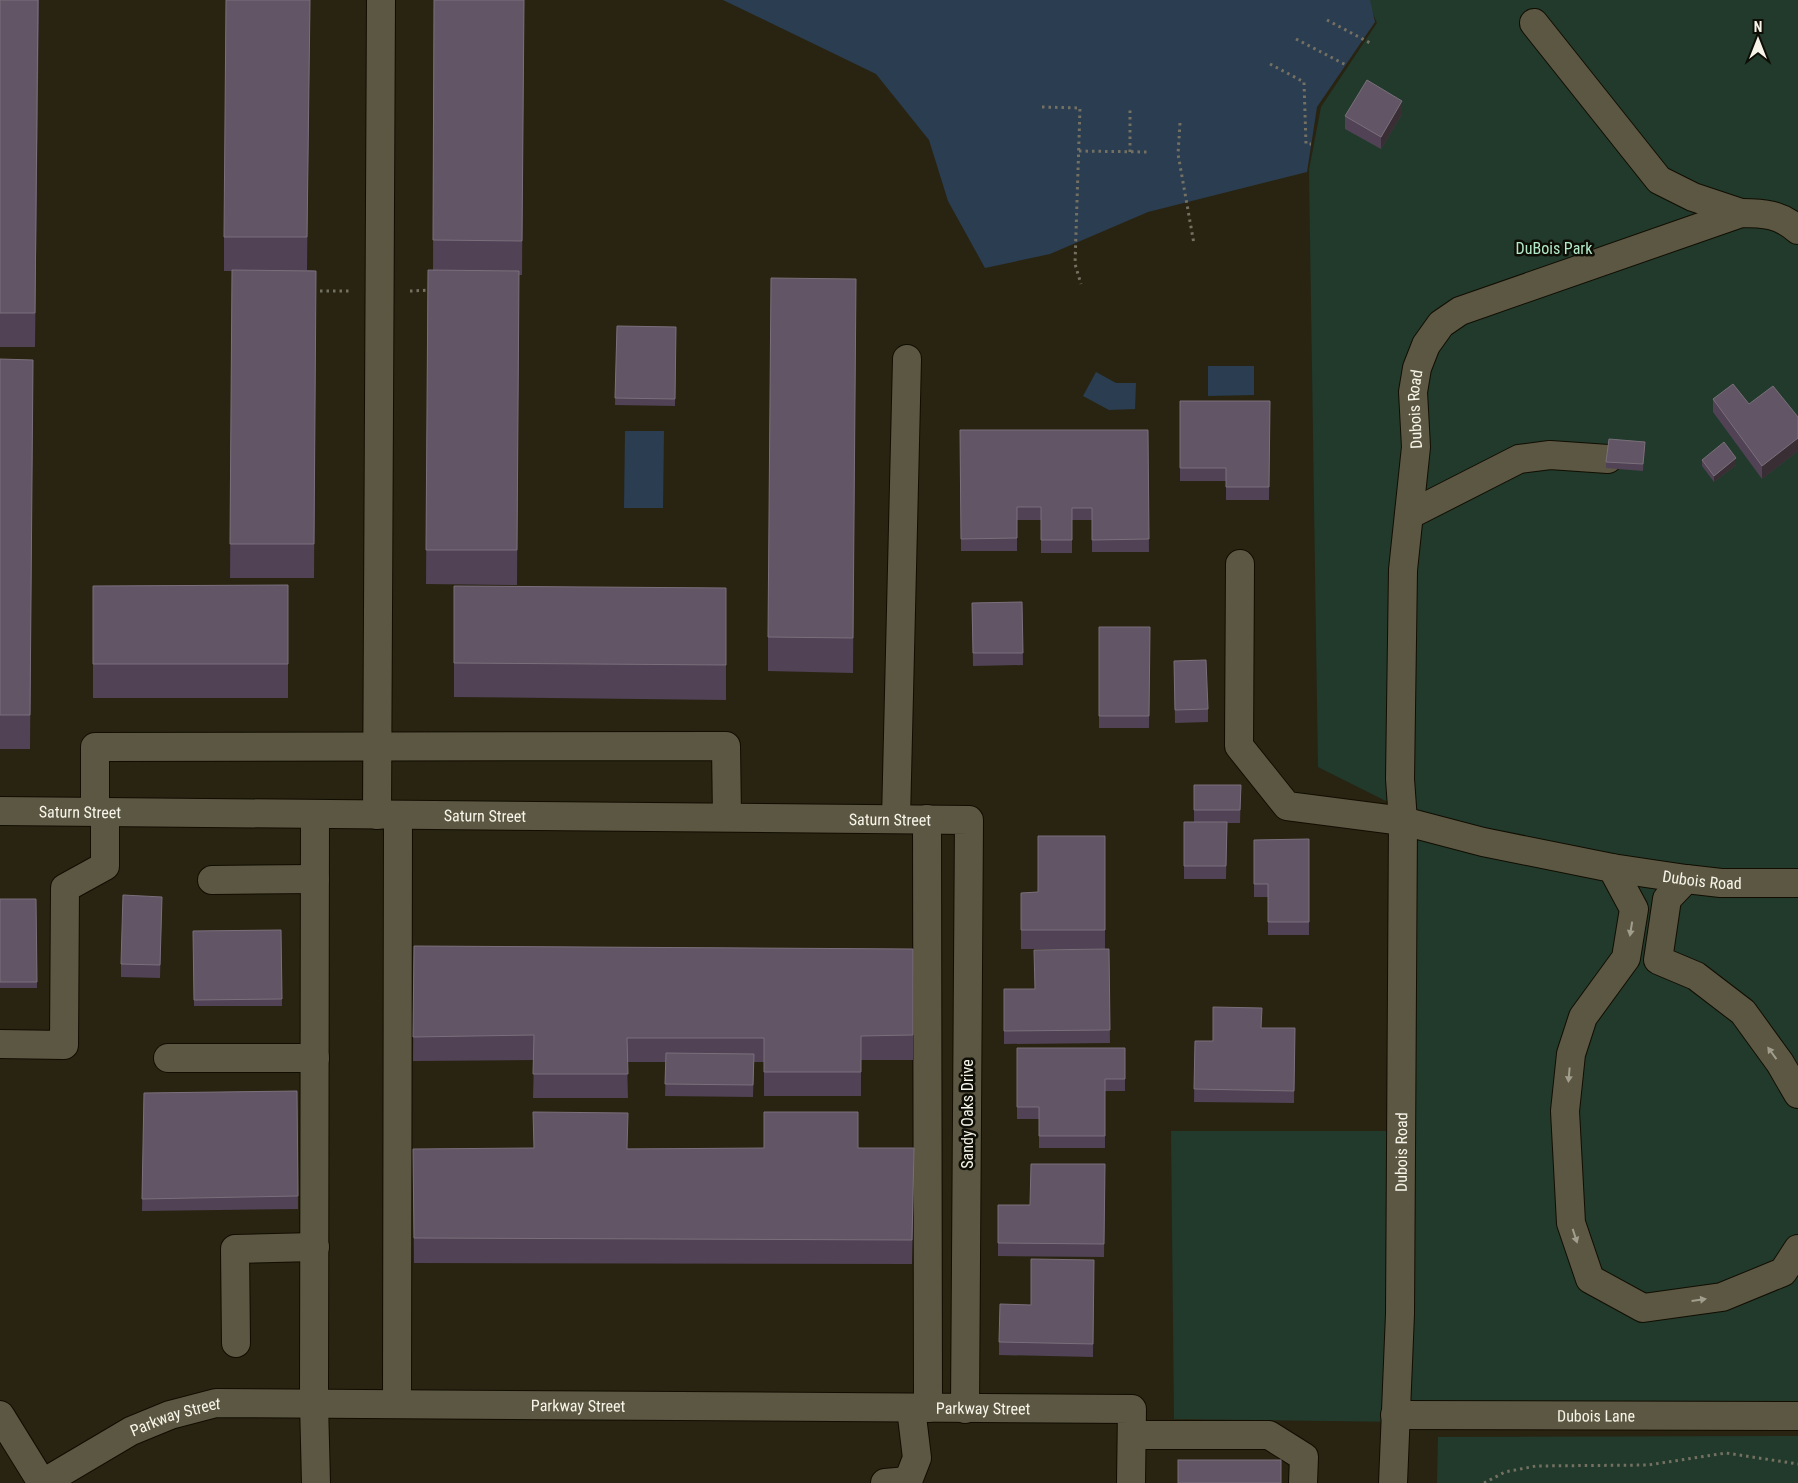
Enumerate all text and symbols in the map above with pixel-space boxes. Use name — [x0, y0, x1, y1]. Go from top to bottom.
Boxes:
north arrow — [1733, 15, 1783, 65]
text: N — [1754, 19, 1762, 35]
park label: DuBois Park — [1516, 239, 1593, 258]
street label: Dubois Road — [1404, 368, 1427, 449]
street label: Saturn Street — [39, 802, 121, 822]
street label: Saturn Street — [444, 806, 526, 826]
street label: Saturn Street — [849, 810, 931, 830]
street label: Dubois Road — [1661, 867, 1742, 893]
one-way arrow — [1626, 921, 1634, 937]
one-way arrow — [1767, 1046, 1777, 1060]
street label: Sandy Oaks Drive — [958, 1059, 977, 1169]
one-way arrow — [1564, 1067, 1572, 1083]
street label: Dubois Road — [1392, 1112, 1411, 1192]
one-way arrow — [1572, 1229, 1580, 1244]
one-way arrow — [1692, 1296, 1708, 1304]
street label: Parkway Street — [127, 1394, 221, 1440]
street label: Parkway Street — [531, 1396, 626, 1416]
street label: Parkway Street — [936, 1399, 1031, 1418]
street label: Dubois Lane — [1557, 1406, 1635, 1426]

